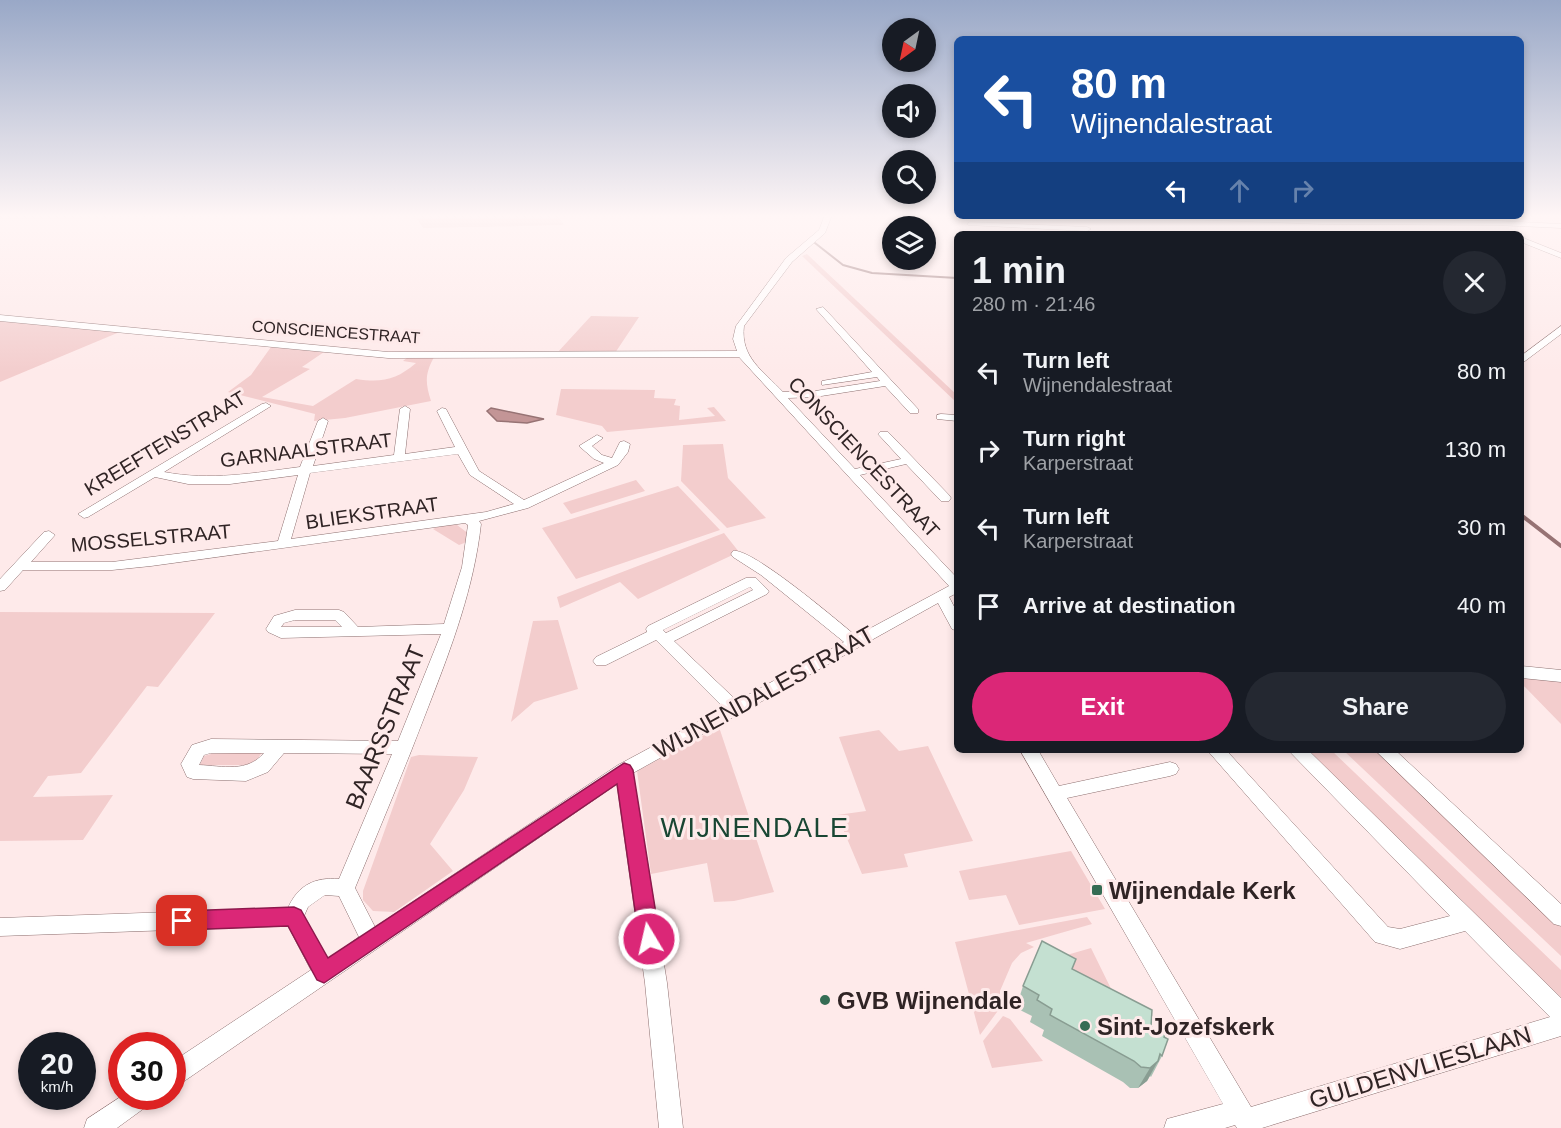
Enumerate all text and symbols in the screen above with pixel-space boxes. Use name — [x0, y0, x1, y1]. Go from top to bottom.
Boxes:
north arrow — [882, 18, 936, 72]
map controls — [882, 18, 936, 270]
icon: left — [972, 60, 1050, 138]
text: 80 m — [1071, 60, 1167, 107]
button: sound — [882, 84, 936, 138]
text: Wijnendalestraat — [1071, 109, 1272, 139]
button: search — [882, 150, 936, 204]
icon: left — [1160, 174, 1193, 207]
icon: ahead — [1223, 174, 1256, 207]
icon: right — [1286, 174, 1319, 207]
button: layers — [882, 216, 936, 270]
text: 1 min — [972, 250, 1066, 291]
button: close — [1443, 251, 1506, 314]
text: 280 m · 21:46 — [972, 293, 1095, 315]
street label: CONSCIENCESTRAAT — [251, 318, 421, 346]
text: Turn left — [1023, 348, 1109, 373]
icon: left — [972, 356, 1005, 389]
text: 80 m — [1457, 359, 1506, 384]
street label: CONSCIENCESTRAAT — [784, 372, 944, 542]
text: Wijnendalestraat — [1023, 374, 1172, 396]
street label: KREEFTENSTRAAT — [80, 386, 250, 500]
text: Turn right — [1023, 426, 1125, 451]
street label: GARNAALSTRAAT — [219, 429, 393, 471]
icon: right — [972, 434, 1005, 467]
text: 130 m — [1445, 437, 1506, 462]
text: Karperstraat — [1023, 452, 1133, 474]
street label: BLIEKSTRAAT — [304, 493, 440, 533]
text: Turn left — [1023, 504, 1109, 529]
icon: left — [972, 512, 1005, 545]
text: 30 m — [1457, 515, 1506, 540]
street label: MOSSELSTRAAT — [70, 520, 232, 556]
text: Karperstraat — [1023, 530, 1133, 552]
icon: arrive — [972, 590, 1005, 623]
text: Arrive at destination — [1023, 593, 1236, 618]
text: 40 m — [1457, 593, 1506, 618]
street label: WIJNENDALESTRAAT — [649, 620, 879, 764]
street label: BAARSSTRAAT — [340, 641, 430, 813]
button: Exit — [972, 672, 1233, 741]
button: Share — [1245, 672, 1506, 741]
district label: WIJNENDALE — [660, 813, 850, 843]
place label: Wijnendale Kerk — [1109, 877, 1296, 904]
marker: Wijnendale Kerk — [1090, 883, 1104, 897]
pin — [156, 895, 207, 946]
icon: arrive — [165, 904, 198, 937]
position arrow — [617, 907, 681, 971]
place label: GVB Wijnendale — [837, 987, 1022, 1014]
marker: GVB Wijnendale — [818, 993, 832, 1007]
place label: Sint-Jozefskerk — [1097, 1013, 1275, 1040]
marker: Sint-Jozefskerk — [1078, 1019, 1092, 1033]
street label: GULDENVLIESLAAN — [1306, 1020, 1534, 1114]
speed limit sign: 30 — [108, 1032, 186, 1110]
text: 20 — [40, 1047, 74, 1080]
text: km/h — [41, 1078, 73, 1095]

